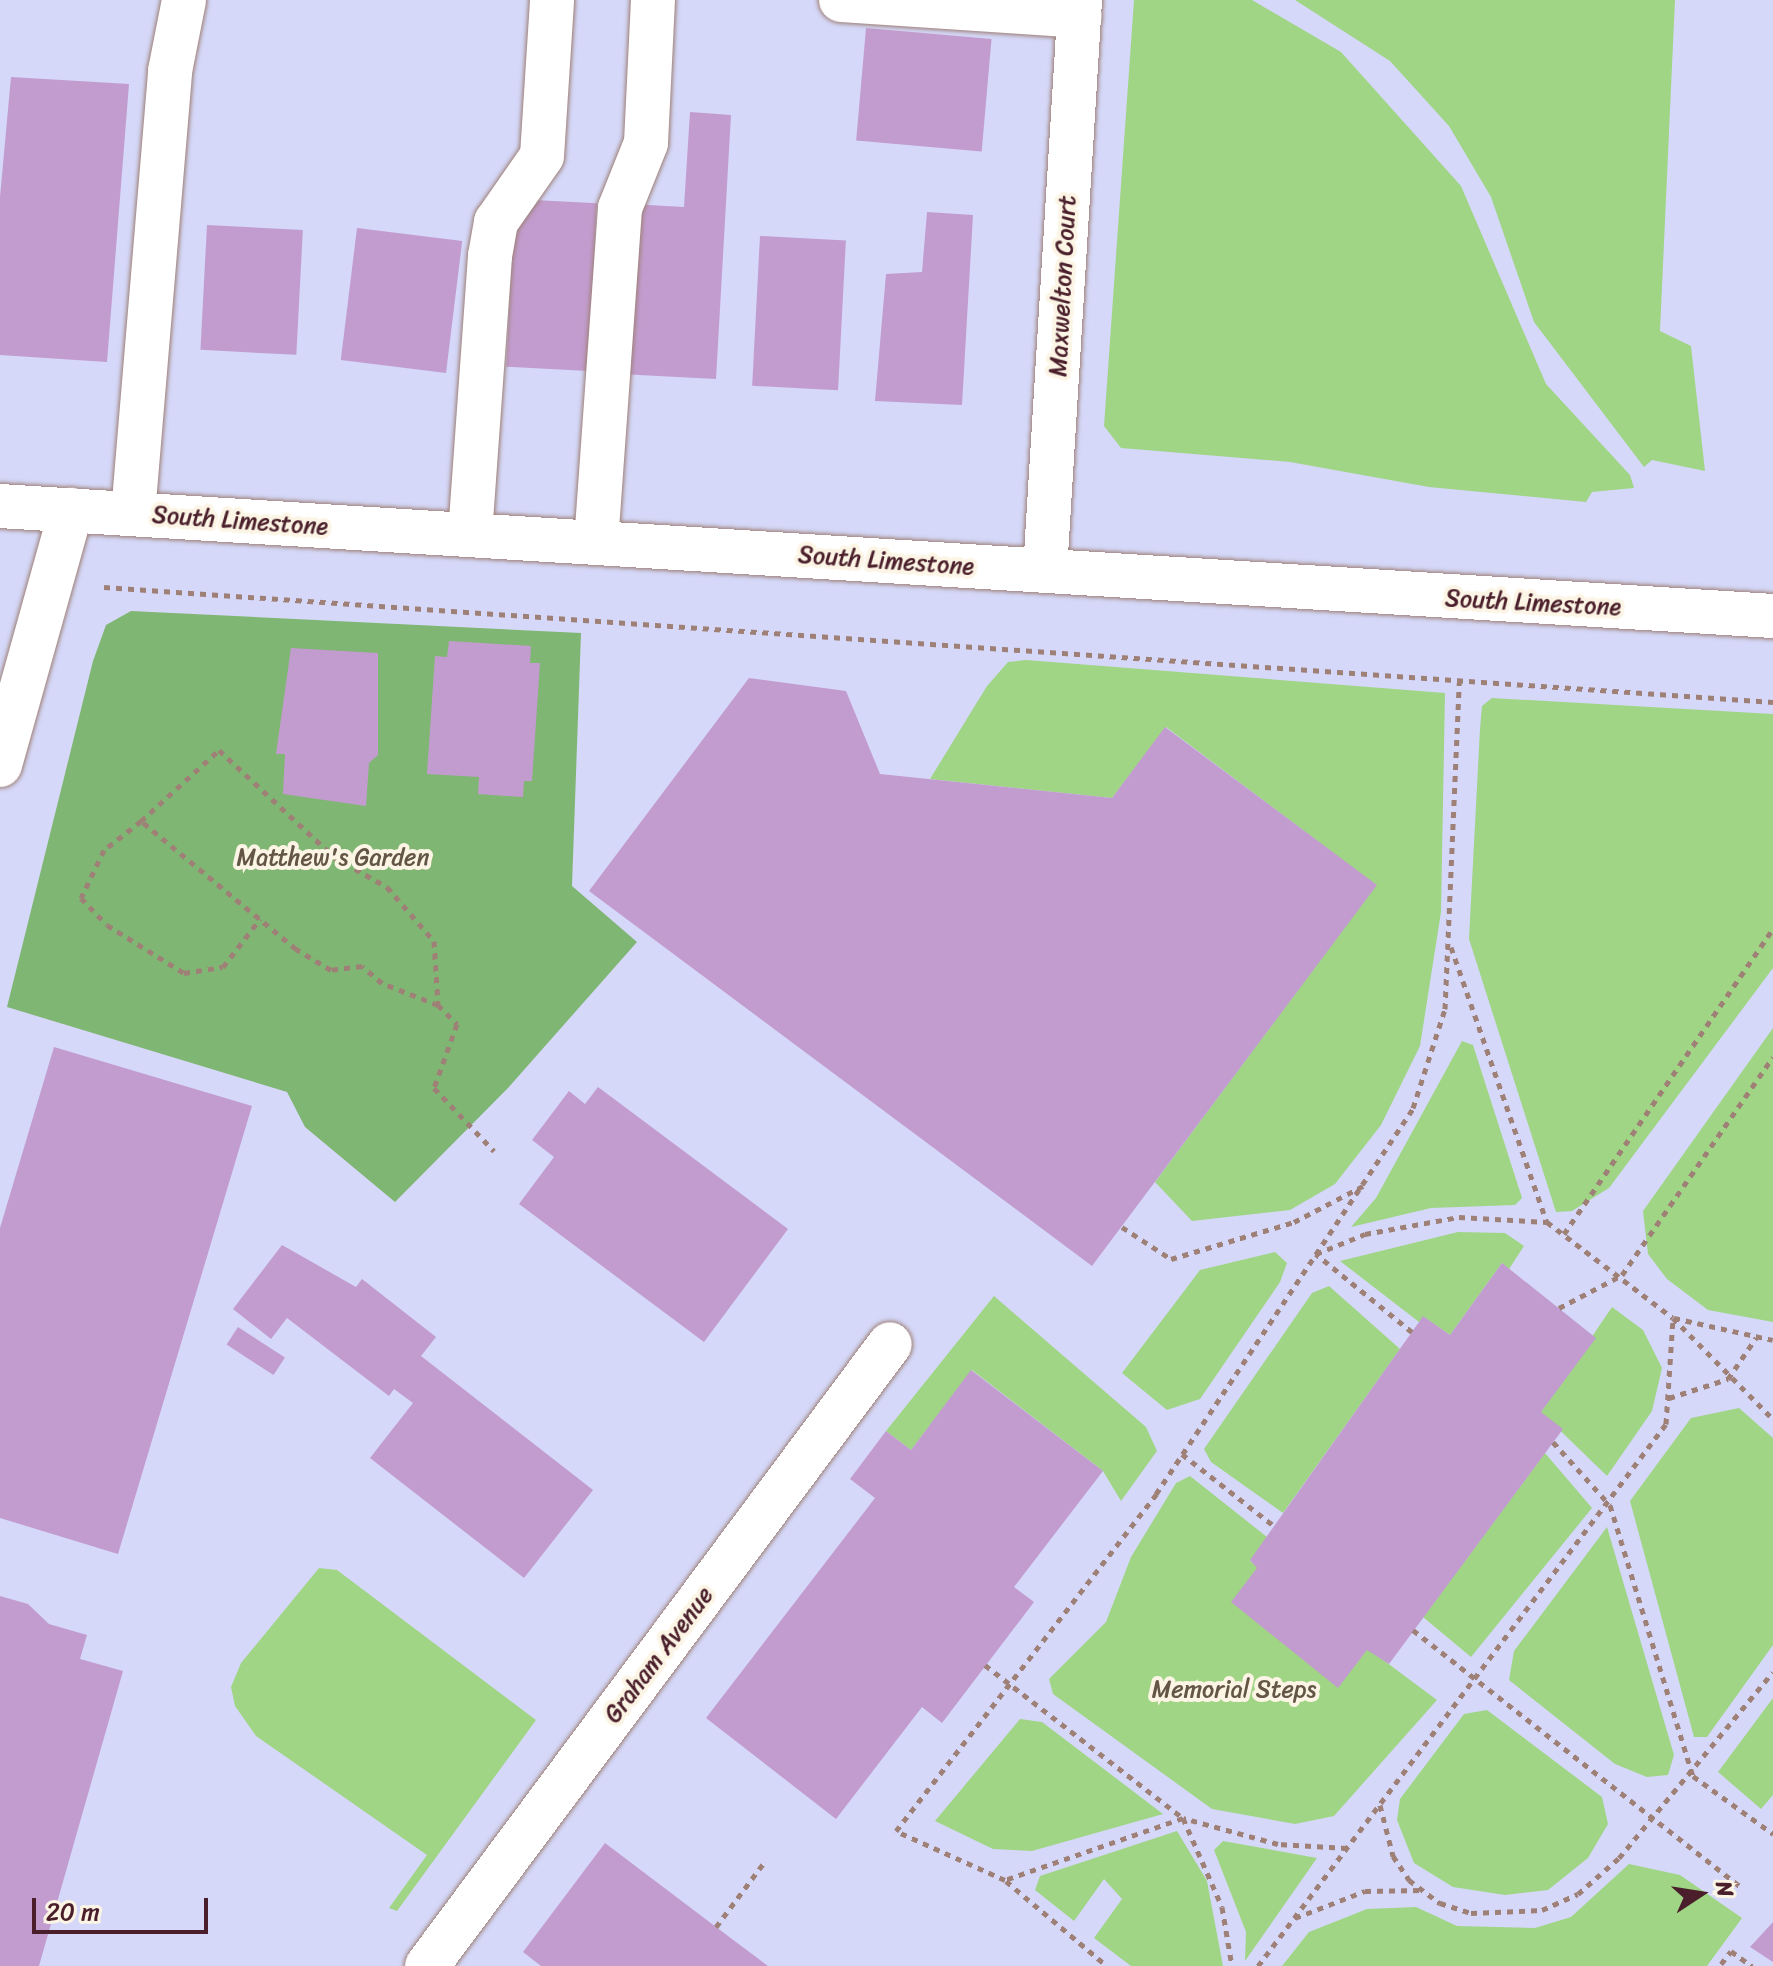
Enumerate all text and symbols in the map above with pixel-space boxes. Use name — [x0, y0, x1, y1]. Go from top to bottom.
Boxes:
street label: Maxwelton Court — [1044, 195, 1082, 377]
street label: South Limestone — [151, 501, 329, 541]
street label: South Limestone — [797, 541, 975, 581]
street label: South Limestone — [1444, 584, 1622, 622]
park label: Matthew's Garden — [237, 844, 429, 872]
street label: Graham Avenue — [599, 1581, 719, 1729]
park label: Memorial Steps — [1152, 1676, 1316, 1704]
north arrow — [1661, 1854, 1741, 1934]
text: N — [1704, 1877, 1746, 1900]
scale bar — [36, 1882, 212, 1932]
text: 20 m — [46, 1891, 100, 1933]

